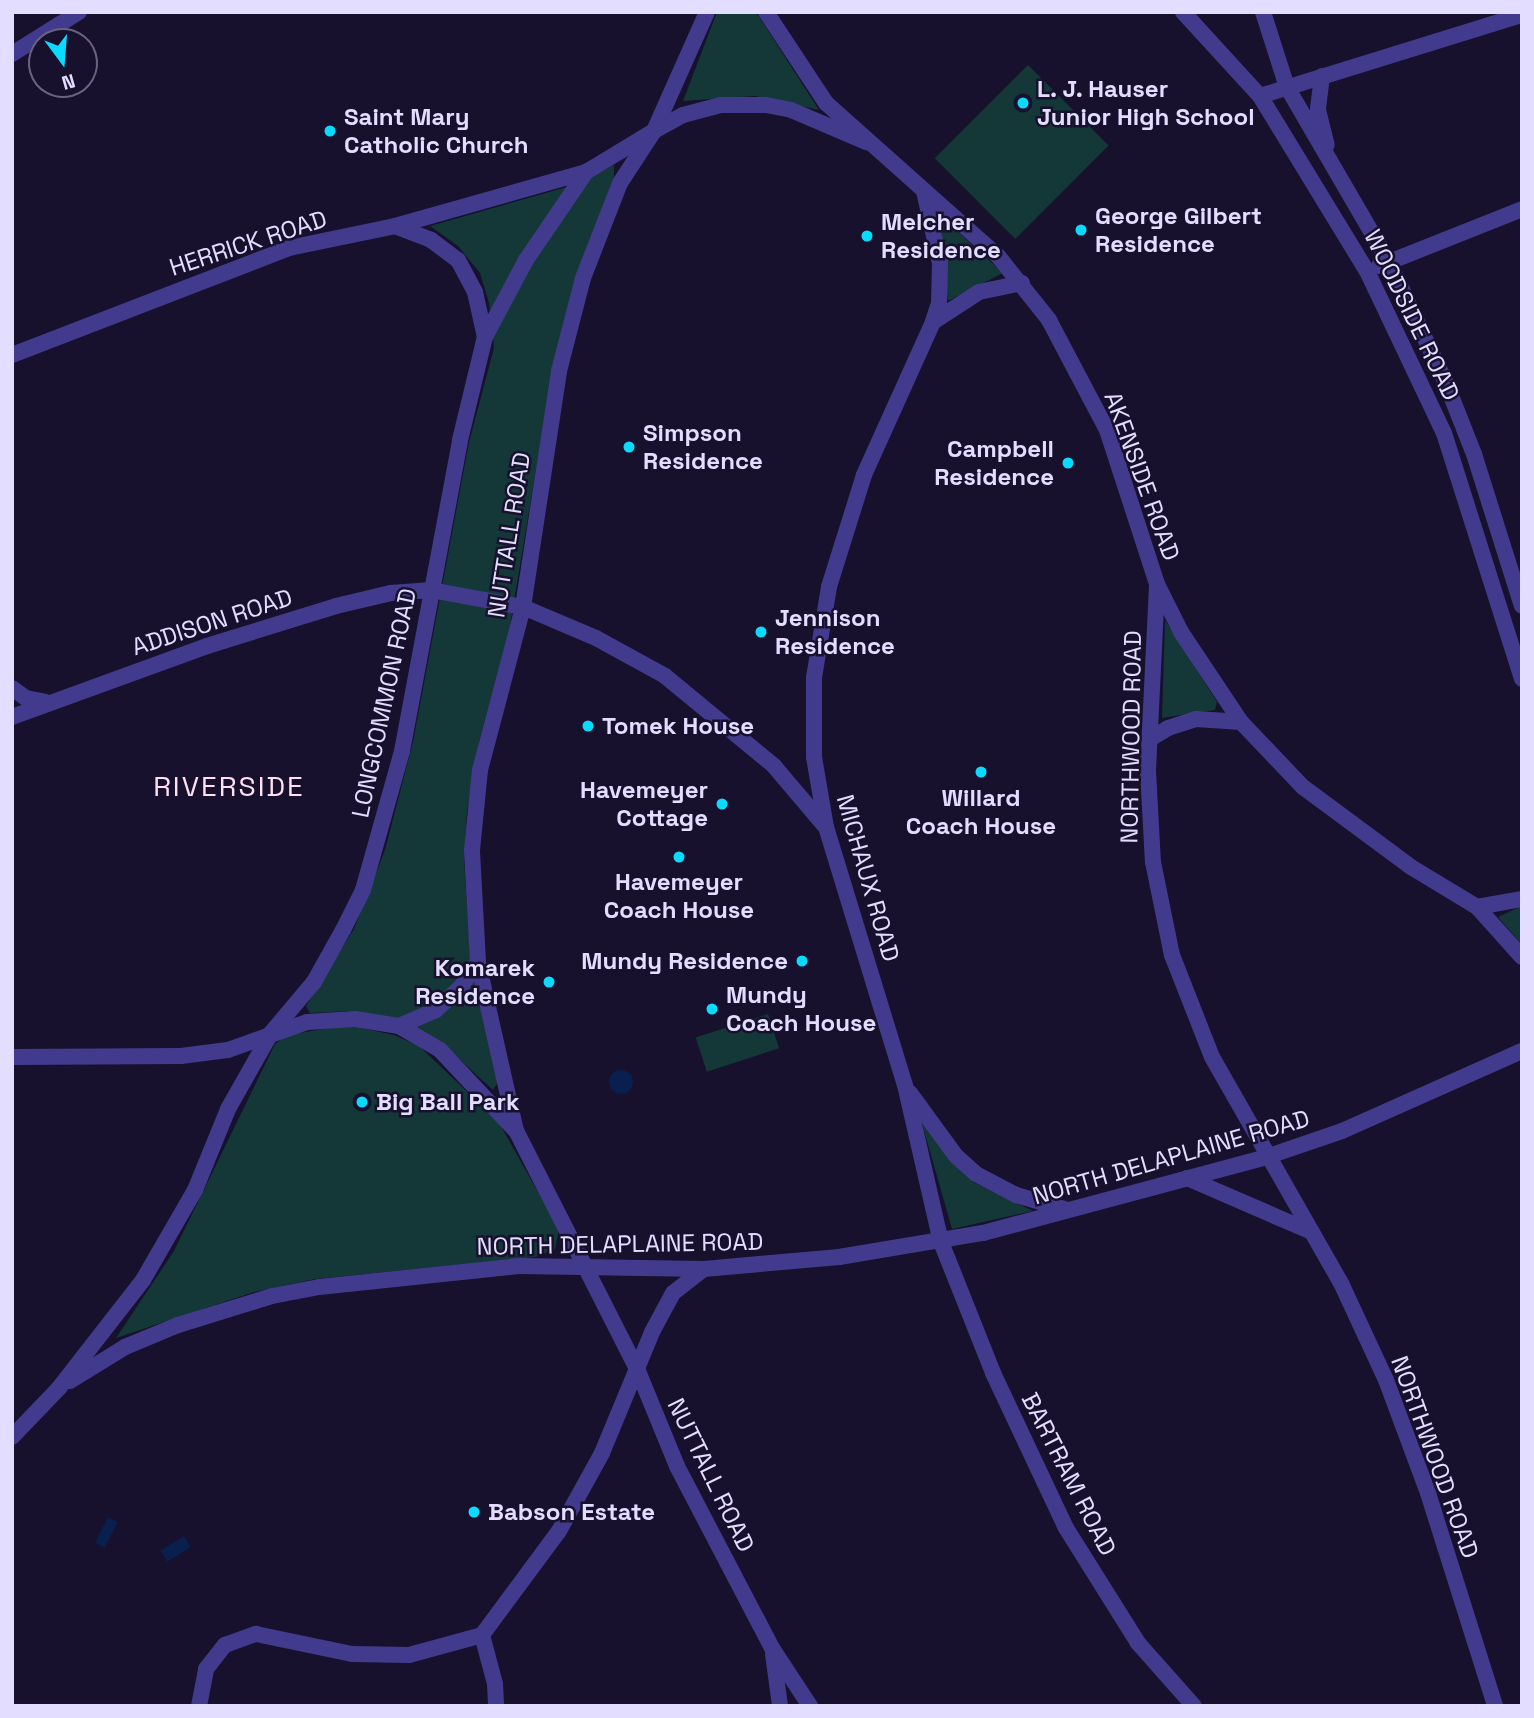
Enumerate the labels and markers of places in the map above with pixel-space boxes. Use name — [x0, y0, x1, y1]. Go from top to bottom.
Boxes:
place label: L. J. Hauser Junior High School — [1037, 75, 1255, 131]
marker: L. J. Hauser Junior High School — [1015, 95, 1031, 111]
place label: Saint Mary Catholic Church — [344, 103, 529, 159]
marker: Saint Mary Catholic Church — [322, 123, 338, 139]
place label: George Gilbert Residence — [1095, 202, 1262, 258]
place label: Melcher Residence — [881, 208, 1001, 264]
marker: George Gilbert Residence — [1073, 222, 1089, 238]
marker: Melcher Residence — [859, 228, 875, 244]
place label: Simpson Residence — [643, 419, 763, 475]
place label: Campbell Residence — [934, 435, 1054, 491]
marker: Simpson Residence — [621, 439, 637, 455]
marker: Campbell Residence — [1060, 455, 1076, 471]
place label: Jennison Residence — [775, 604, 895, 660]
marker: Jennison Residence — [753, 624, 769, 640]
place label: Tomek House — [602, 712, 754, 740]
marker: Tomek House — [580, 718, 596, 734]
marker: Willard Coach House — [973, 764, 989, 780]
place label: Havemeyer Cottage — [580, 776, 708, 832]
place label: Willard Coach House — [906, 784, 1056, 840]
marker: Havemeyer Cottage — [714, 796, 730, 812]
marker: Havemeyer Coach House — [671, 849, 687, 865]
place label: Havemeyer Coach House — [604, 868, 754, 924]
place label: Mundy Residence — [581, 947, 788, 975]
marker: Mundy Residence — [794, 953, 810, 969]
place label: Komarek Residence — [415, 954, 535, 1010]
marker: Komarek Residence — [541, 974, 557, 990]
place label: Mundy Coach House — [726, 981, 876, 1037]
marker: Mundy Coach House — [704, 1001, 720, 1017]
place label: Big Ball Park — [376, 1088, 520, 1116]
marker: Big Ball Park — [354, 1094, 370, 1110]
place label: Babson Estate — [488, 1498, 655, 1526]
marker: Babson Estate — [466, 1504, 482, 1520]

